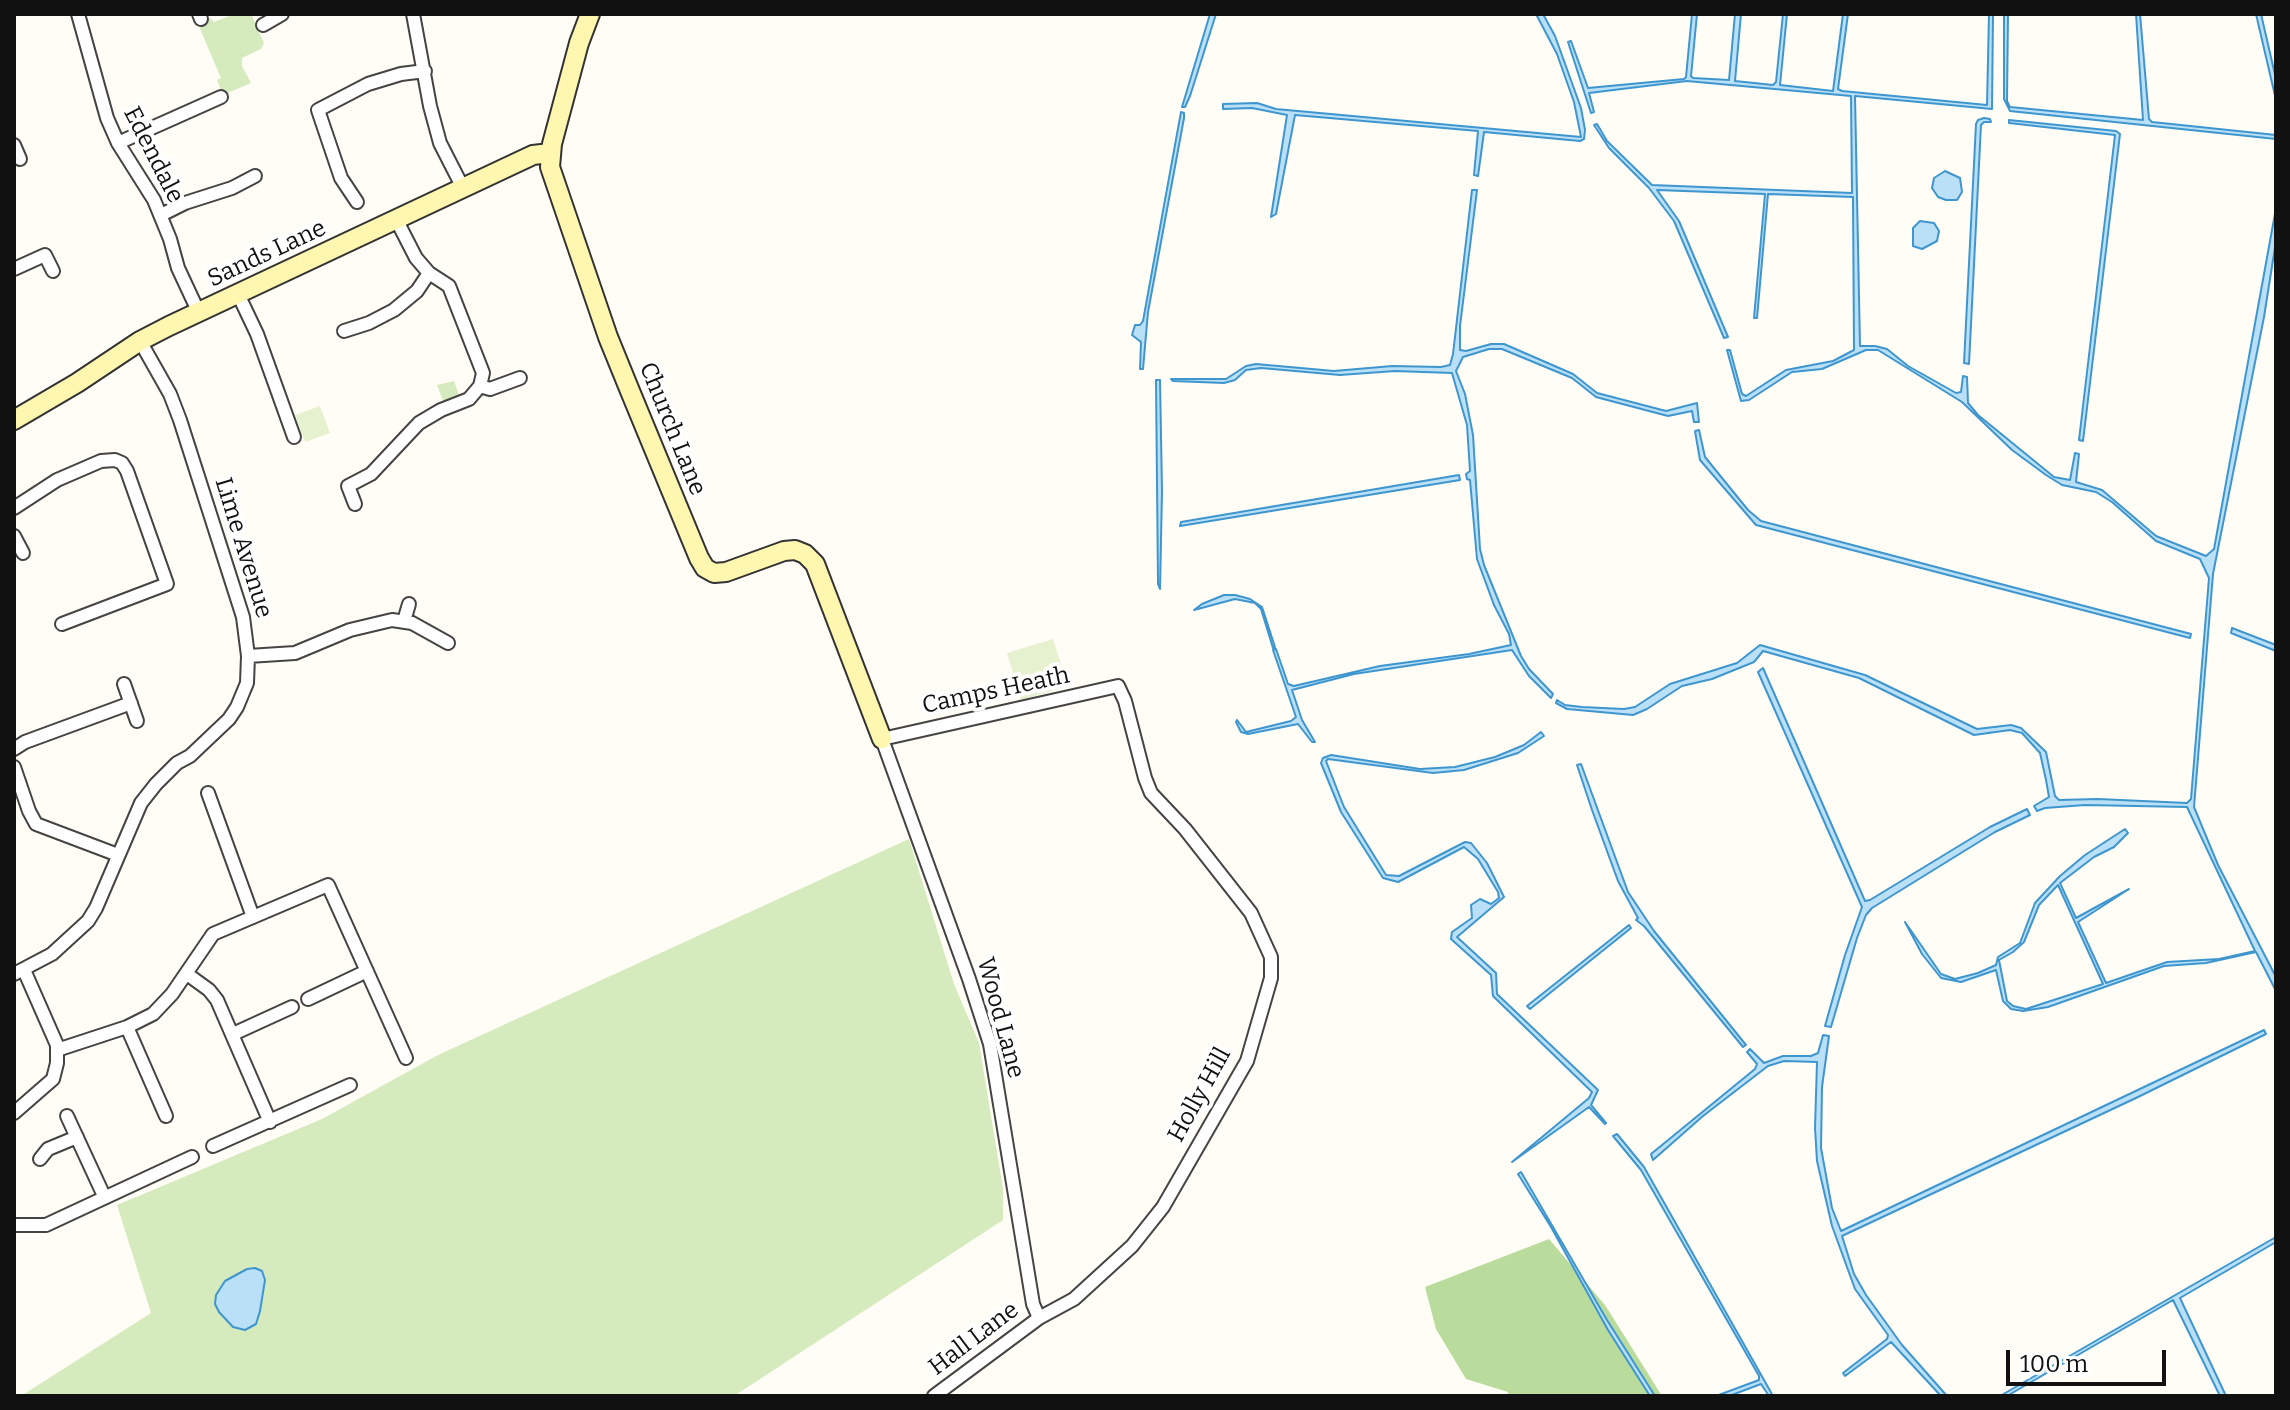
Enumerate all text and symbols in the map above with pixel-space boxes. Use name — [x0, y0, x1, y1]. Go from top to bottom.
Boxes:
street label: Edendale — [117, 102, 189, 208]
street label: Sands Lane — [203, 214, 331, 294]
street label: Church Lane — [632, 358, 712, 500]
street label: Lime Avenue — [208, 474, 278, 622]
street label: Camps Heath — [920, 661, 1072, 721]
street label: Wood Lane — [970, 954, 1030, 1082]
street label: Holly Hill — [1162, 1043, 1238, 1147]
street label: Hall Lane — [923, 1296, 1025, 1382]
scale bar — [2010, 1334, 2170, 1384]
text: 100 m — [2020, 1350, 2088, 1378]

